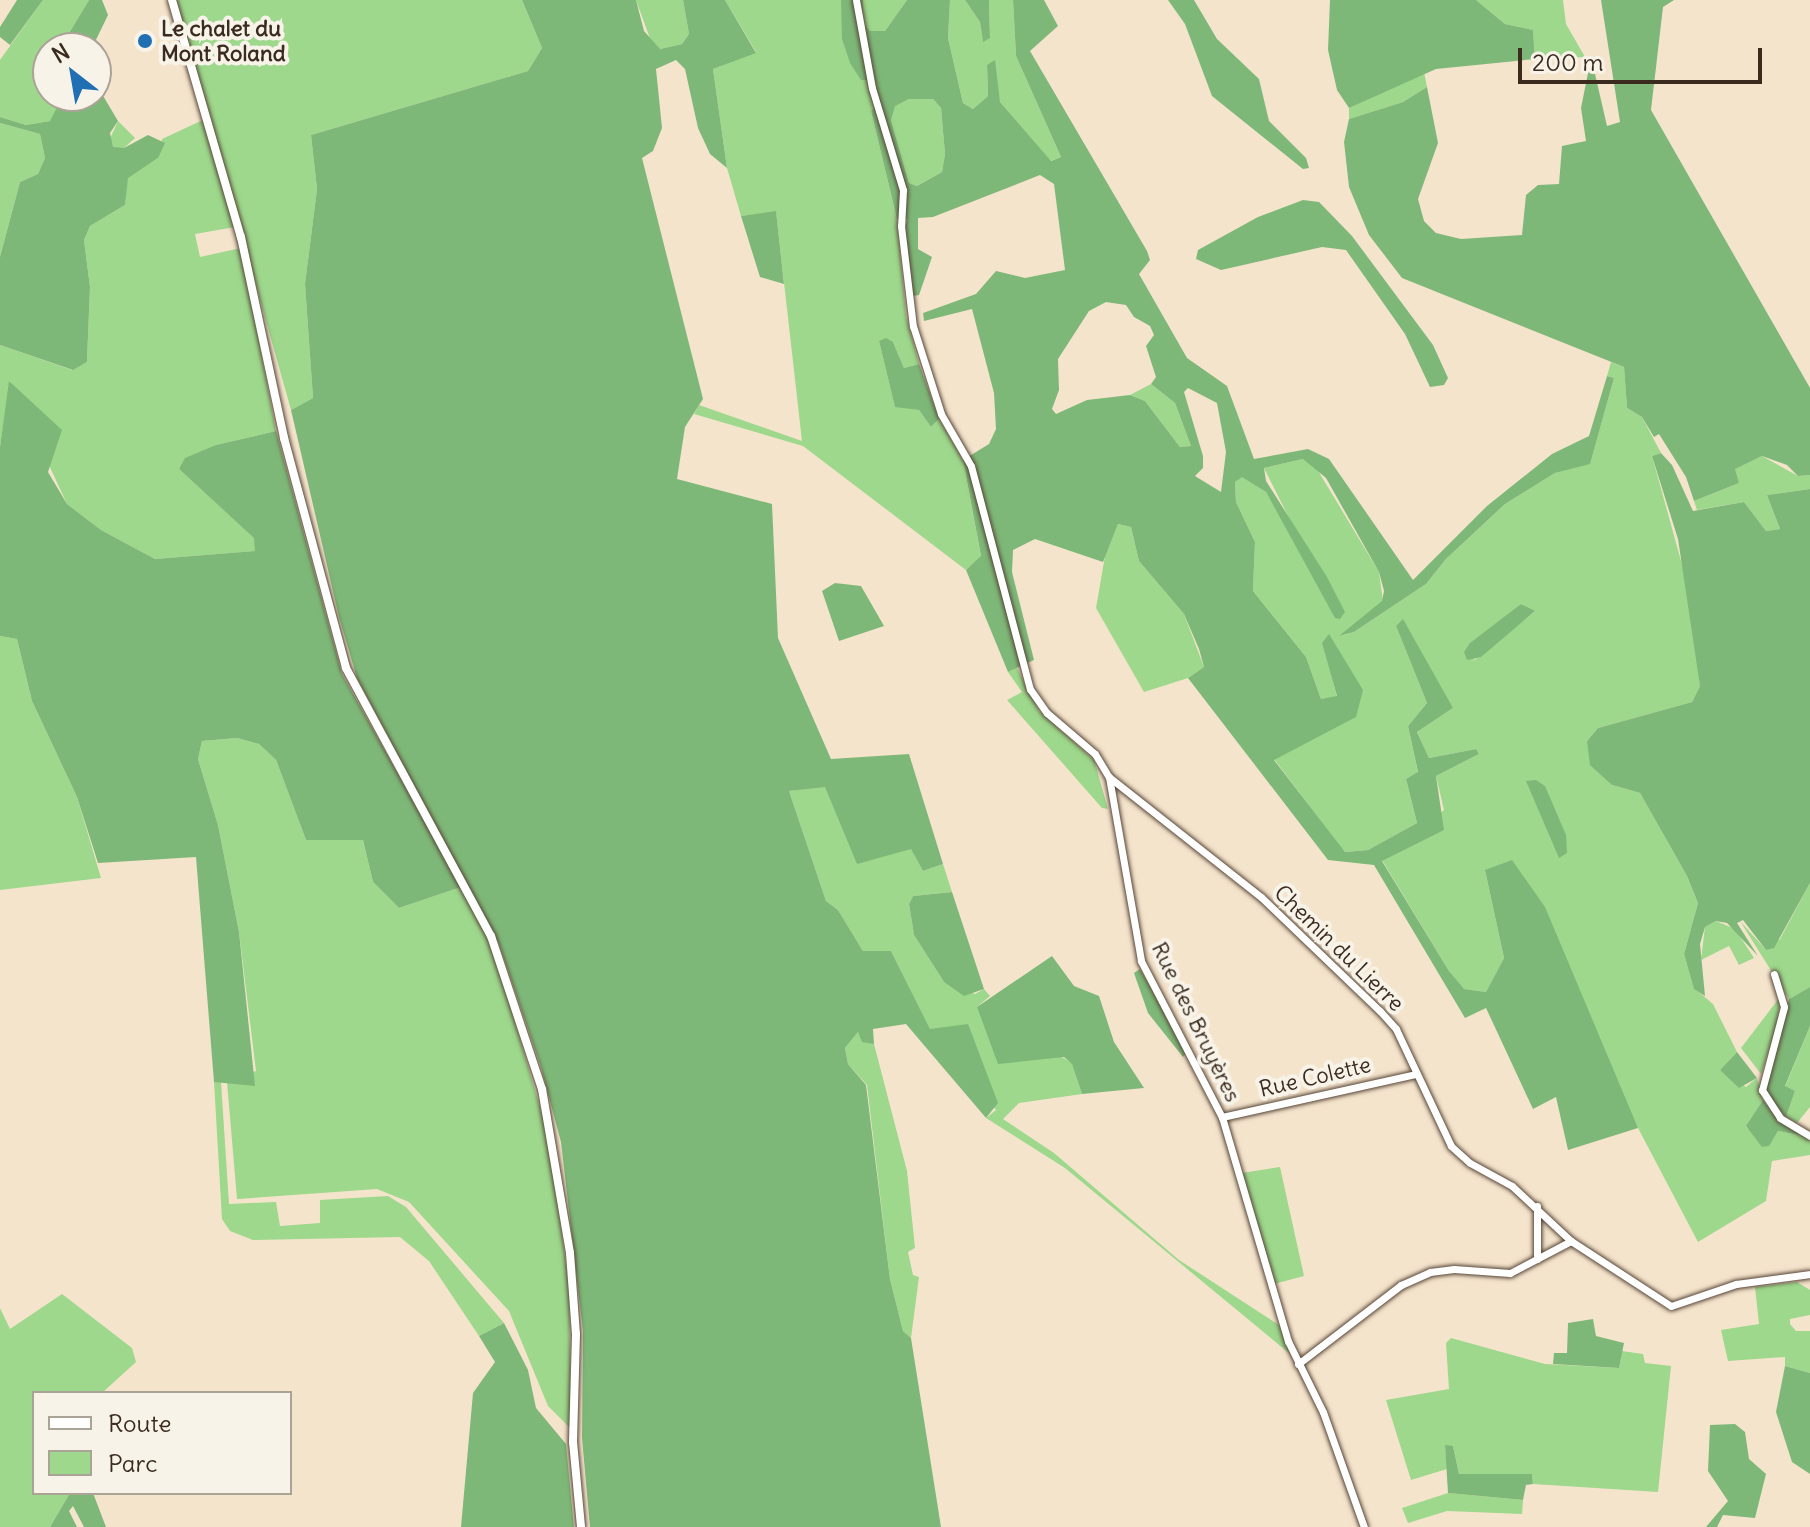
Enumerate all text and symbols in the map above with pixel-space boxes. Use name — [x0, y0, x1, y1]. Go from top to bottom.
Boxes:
place label: Le chalet du Mont Roland — [161, 15, 286, 66]
north arrow — [32, 32, 112, 112]
marker: Le chalet du Mont Roland — [136, 32, 154, 50]
scale bar — [1522, 32, 1766, 82]
text: N — [47, 37, 74, 69]
text: 200 m — [1532, 47, 1604, 77]
street label: Chemin du Lierre — [1269, 879, 1409, 1017]
street label: Rue des Bruyères — [1146, 938, 1246, 1106]
street label: Rue Colette — [1257, 1051, 1373, 1103]
legend — [32, 1391, 292, 1495]
text: Route — [108, 1408, 171, 1438]
text: Parc — [108, 1448, 157, 1478]

